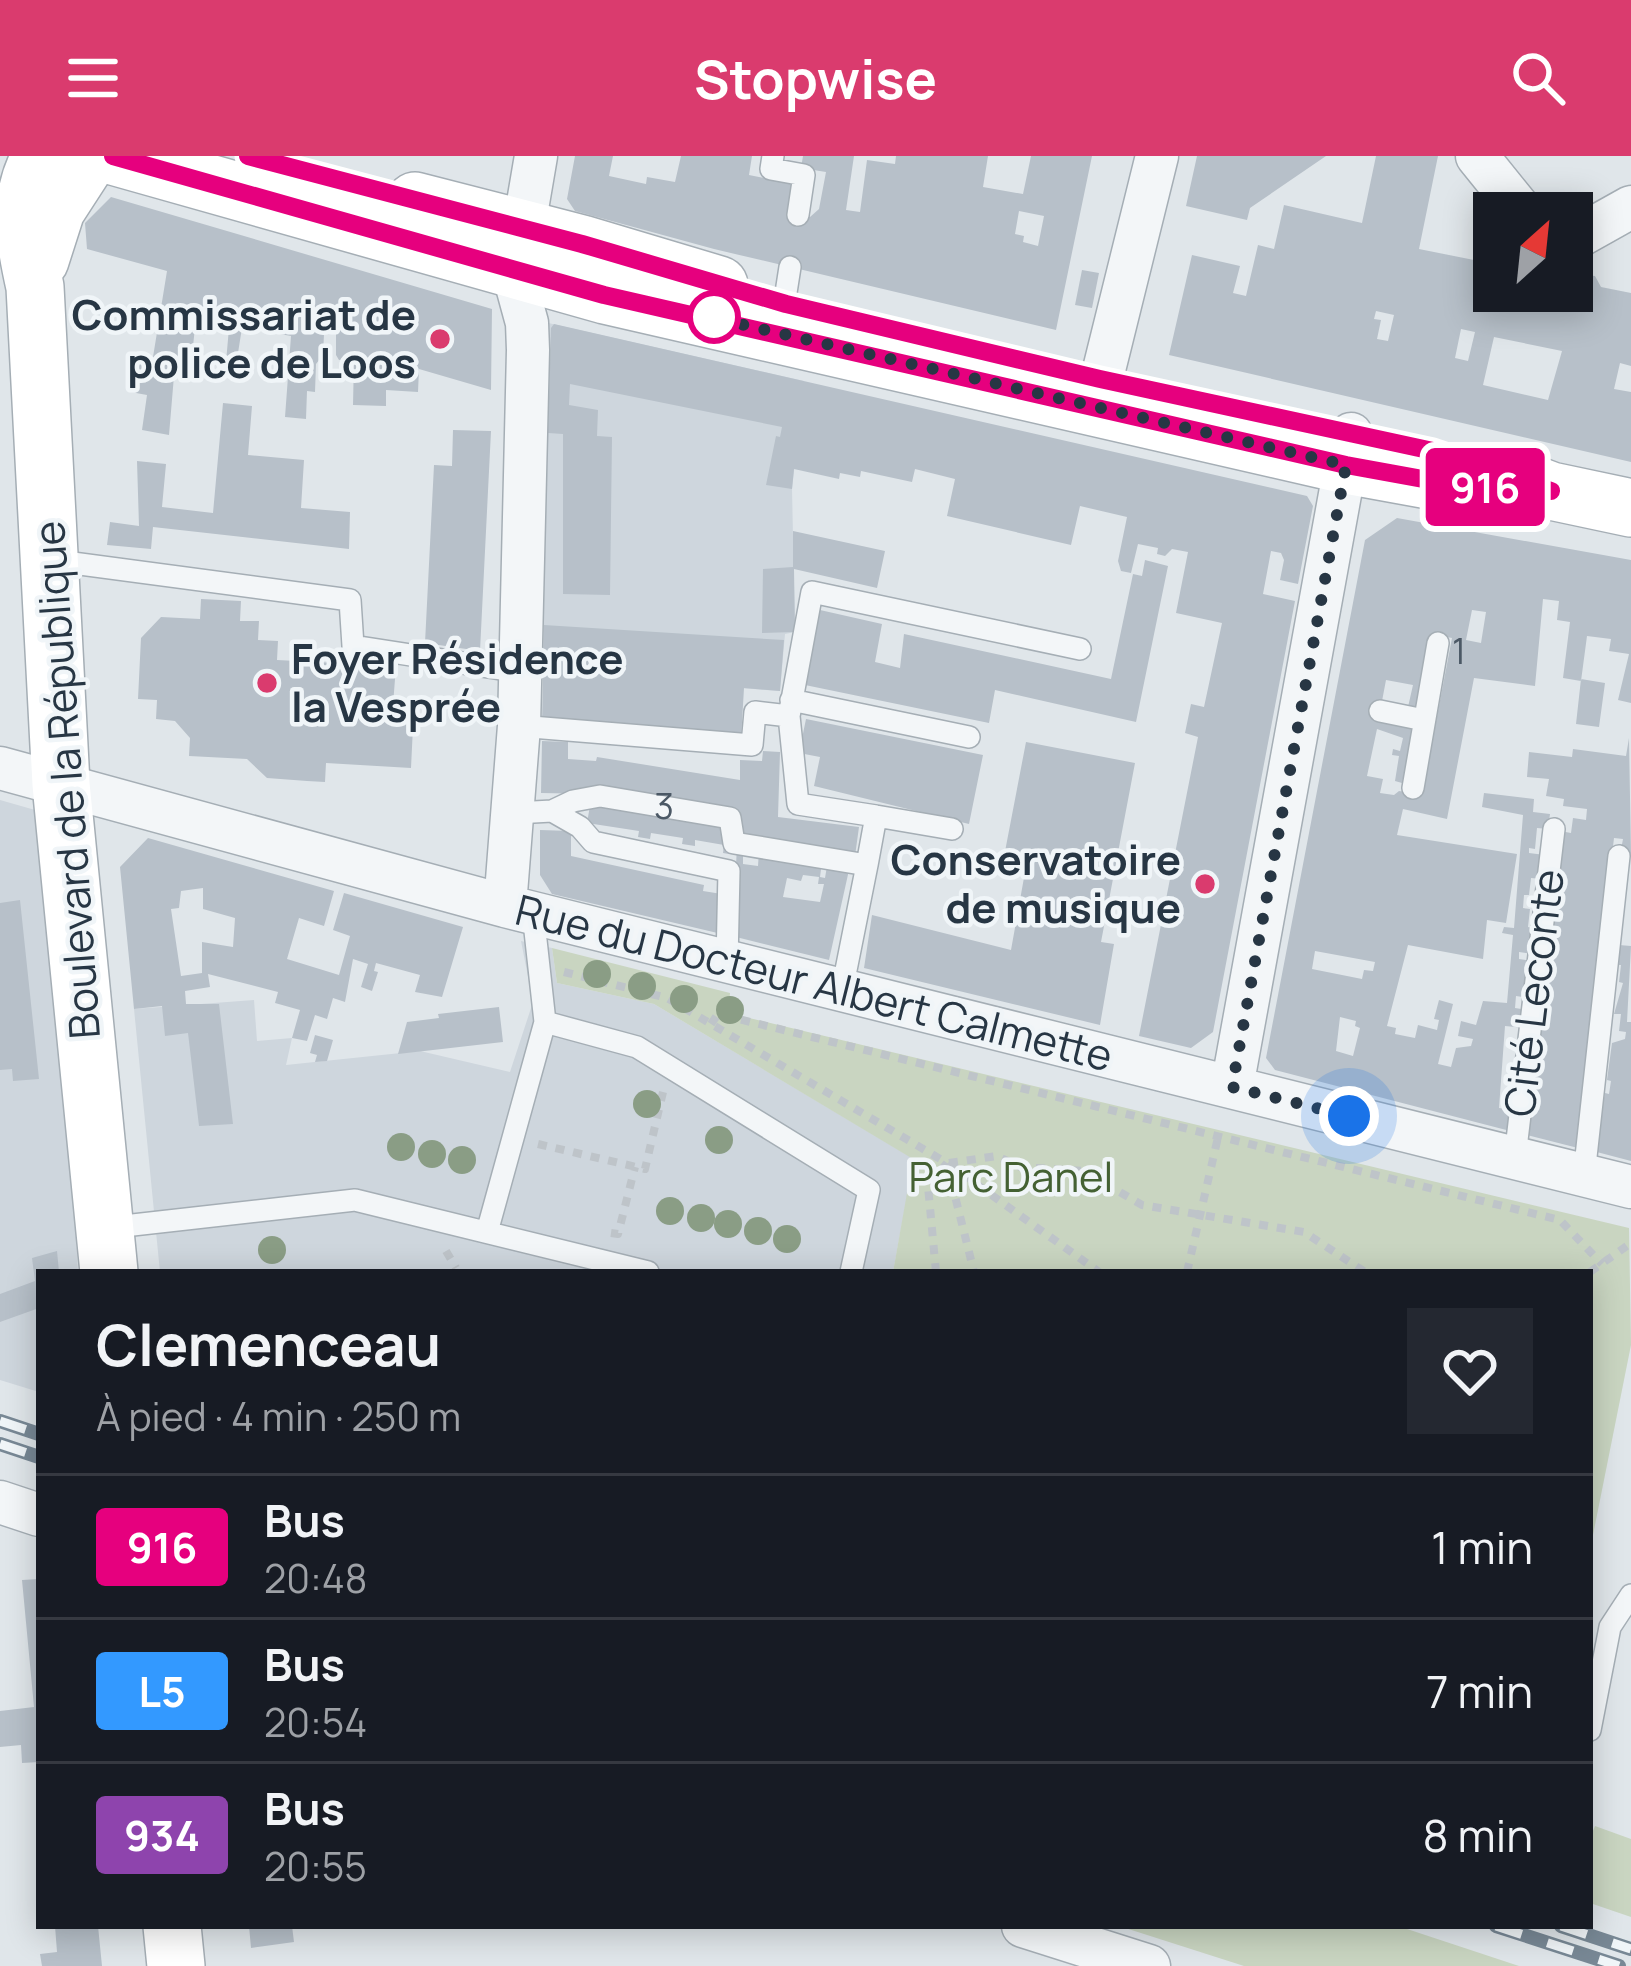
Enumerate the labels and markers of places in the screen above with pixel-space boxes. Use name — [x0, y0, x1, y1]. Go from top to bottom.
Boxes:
place label: Commissariat de police de Loos — [72, 285, 416, 391]
unlabelled marker — [689, 292, 739, 342]
marker: Commissariat de police de Loos — [427, 326, 453, 352]
place label: Foyer Résidence la Vesprée — [291, 629, 623, 735]
marker: Foyer Résidence la Vesprée — [254, 670, 280, 696]
place label: Conservatoire de musique — [890, 830, 1181, 936]
marker: Conservatoire de musique — [1192, 871, 1218, 897]

